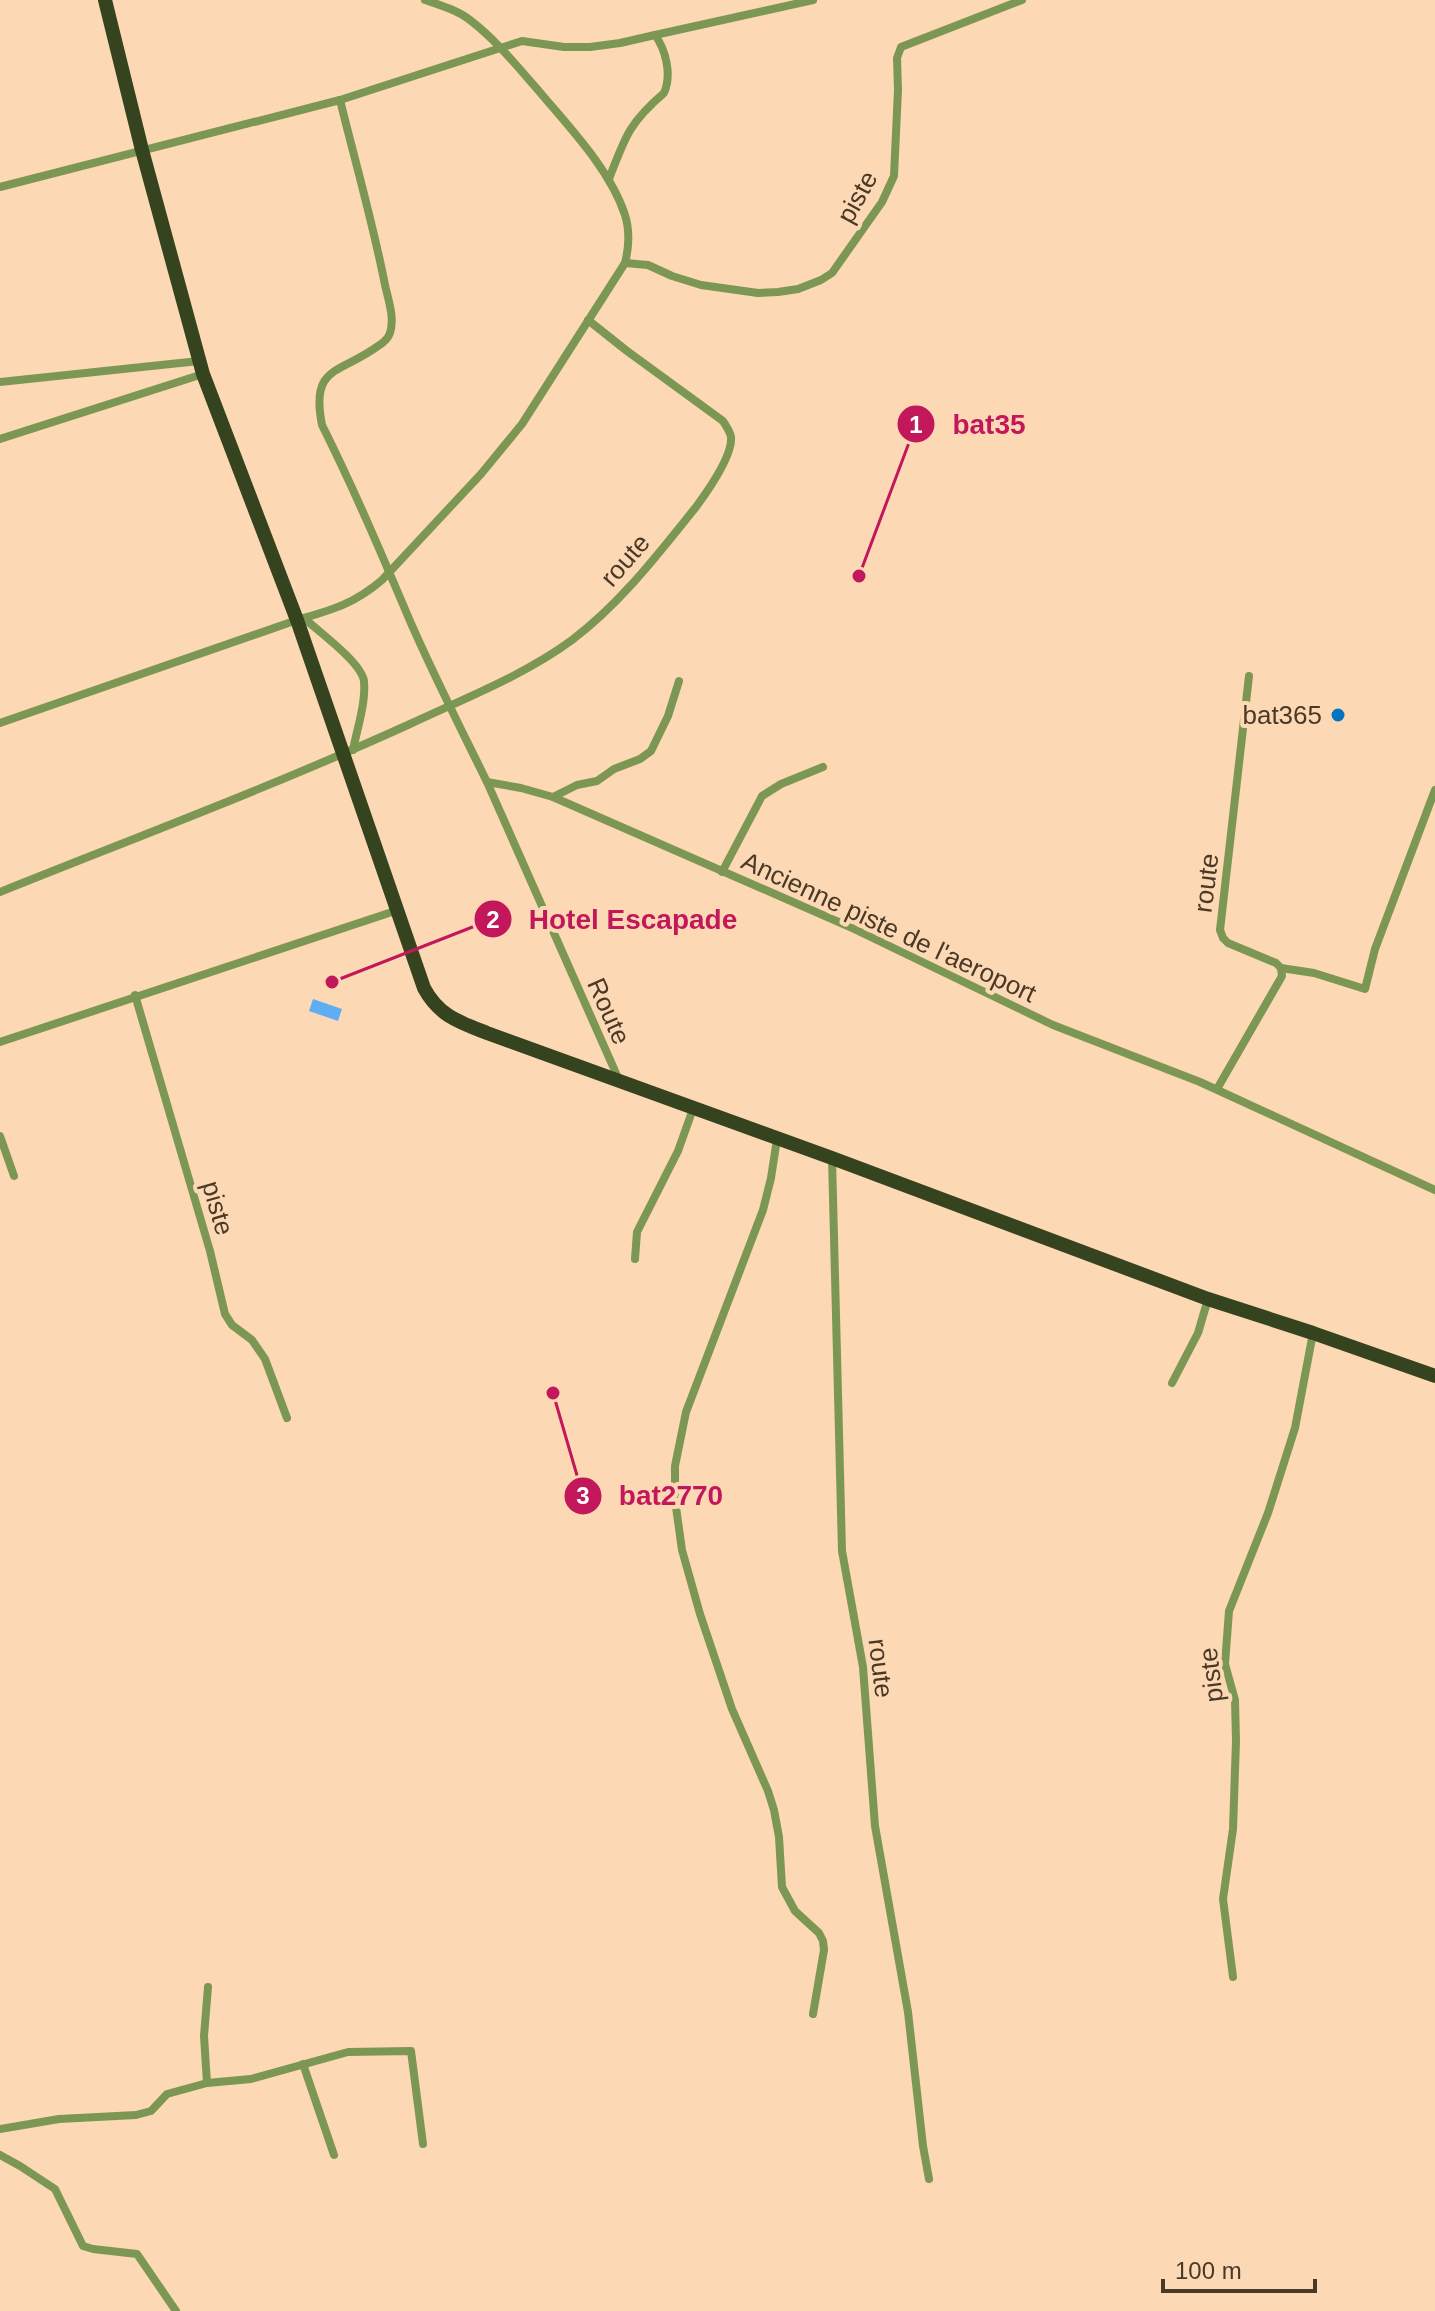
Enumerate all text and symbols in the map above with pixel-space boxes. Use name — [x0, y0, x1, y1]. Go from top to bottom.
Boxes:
street label: piste — [831, 166, 883, 228]
callout: bat35 — [896, 398, 1041, 450]
text: bat35 — [952, 409, 1026, 440]
text: 1 — [909, 411, 923, 438]
street label: route — [594, 528, 656, 592]
place label: bat365 — [1242, 700, 1322, 730]
marker: bat365 — [1329, 706, 1347, 724]
street label: Ancienne piste de l'aeroport — [737, 845, 1042, 1009]
street label: route — [1188, 852, 1224, 914]
callout: Hotel Escapade — [473, 893, 753, 945]
text: Hotel Escapade — [529, 904, 737, 935]
text: 2 — [486, 906, 500, 933]
street label: Route — [581, 973, 637, 1049]
street label: piste — [196, 1177, 240, 1239]
callout: bat2770 — [563, 1470, 739, 1522]
text: bat2770 — [619, 1480, 723, 1511]
text: 3 — [576, 1482, 590, 1509]
street label: route — [863, 1637, 899, 1699]
street label: piste — [1193, 1646, 1229, 1704]
scale bar — [1163, 2243, 1315, 2293]
text: 100 m — [1175, 2257, 1242, 2284]

